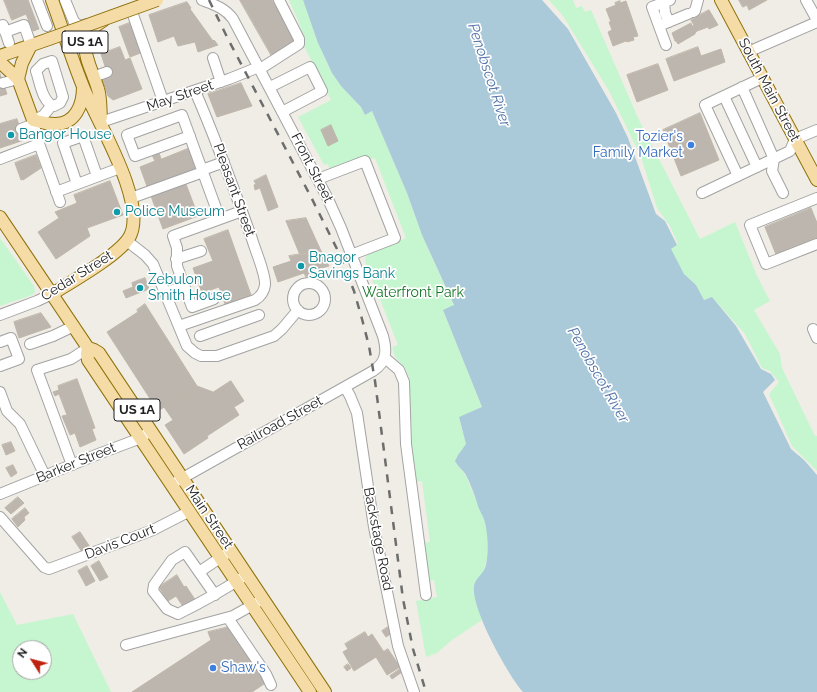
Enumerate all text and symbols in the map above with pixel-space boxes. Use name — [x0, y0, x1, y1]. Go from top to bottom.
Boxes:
water label: Penobscot River — [464, 21, 514, 129]
road number: US 1A — [62, 31, 108, 53]
street label: South Main Street — [735, 35, 803, 145]
street label: May Street — [144, 77, 216, 115]
place label: Bangor House — [19, 127, 111, 143]
place label: Tozier's Family Market — [593, 129, 683, 162]
marker: Bangor House — [6, 130, 16, 140]
street label: Front Street — [287, 130, 337, 206]
marker: Tozier's Family Market — [686, 140, 696, 150]
street label: Pleasant Street — [209, 141, 259, 239]
place label: Police Museum — [125, 204, 225, 220]
marker: Police Museum — [112, 207, 122, 217]
street label: Cedar Street — [38, 247, 116, 305]
place label: Bnagor Savings Bank — [309, 250, 395, 282]
marker: Bnagor Savings Bank — [296, 261, 306, 271]
place label: Zebulon Smith House — [148, 272, 231, 304]
marker: Zebulon Smith House — [135, 283, 145, 293]
park label: Waterfront Park — [362, 285, 464, 301]
water label: Penobscot River — [563, 324, 633, 426]
street label: Railroad Street — [234, 393, 326, 453]
road number: US 1A — [114, 399, 160, 421]
street label: Barker Street — [34, 439, 118, 487]
street label: Main Street — [182, 482, 236, 552]
street label: Backstage Road — [360, 486, 396, 592]
street label: Davis Court — [82, 521, 158, 563]
north arrow — [12, 640, 52, 680]
text: N — [15, 646, 30, 660]
place label: Shaw's — [221, 660, 266, 676]
marker: Shaw's — [208, 663, 218, 673]

